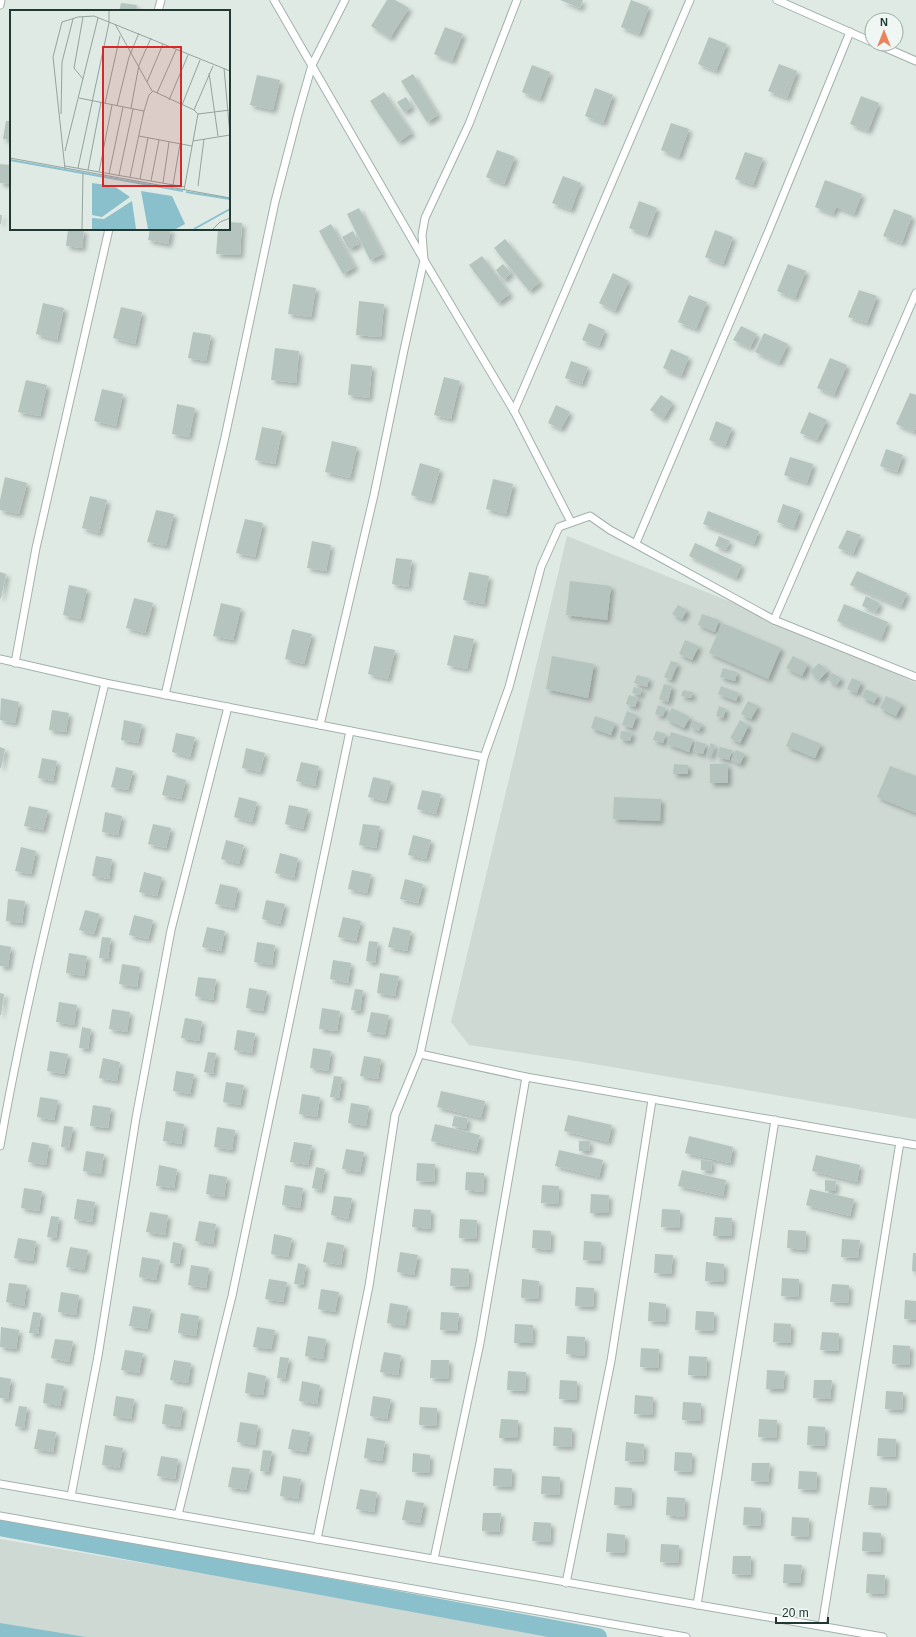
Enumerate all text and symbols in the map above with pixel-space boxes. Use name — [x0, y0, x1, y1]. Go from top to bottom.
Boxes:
inset map — [10, 10, 230, 230]
north arrow — [864, 12, 904, 52]
text: N — [880, 16, 888, 28]
scale bar — [776, 1599, 828, 1625]
text: 20 m — [782, 1606, 809, 1620]

